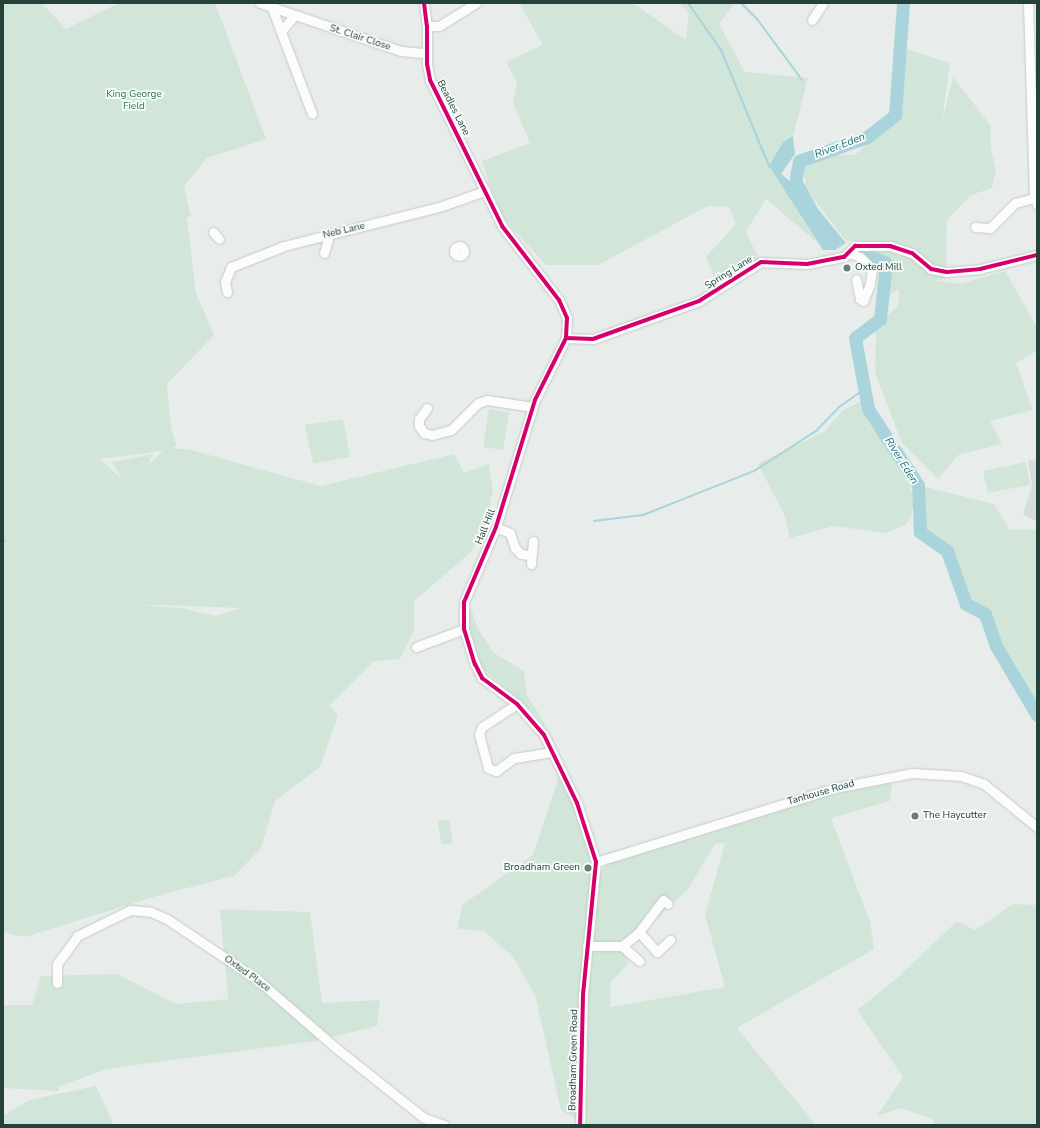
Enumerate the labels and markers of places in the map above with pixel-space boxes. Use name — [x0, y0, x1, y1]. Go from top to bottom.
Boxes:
place label: Oxted Mill — [855, 262, 902, 274]
marker: Oxted Mill — [842, 263, 852, 273]
place label: The Haycutter — [923, 810, 986, 822]
marker: The Haycutter — [910, 811, 920, 821]
place label: Broadham Green — [504, 862, 580, 874]
marker: Broadham Green — [583, 863, 593, 873]

